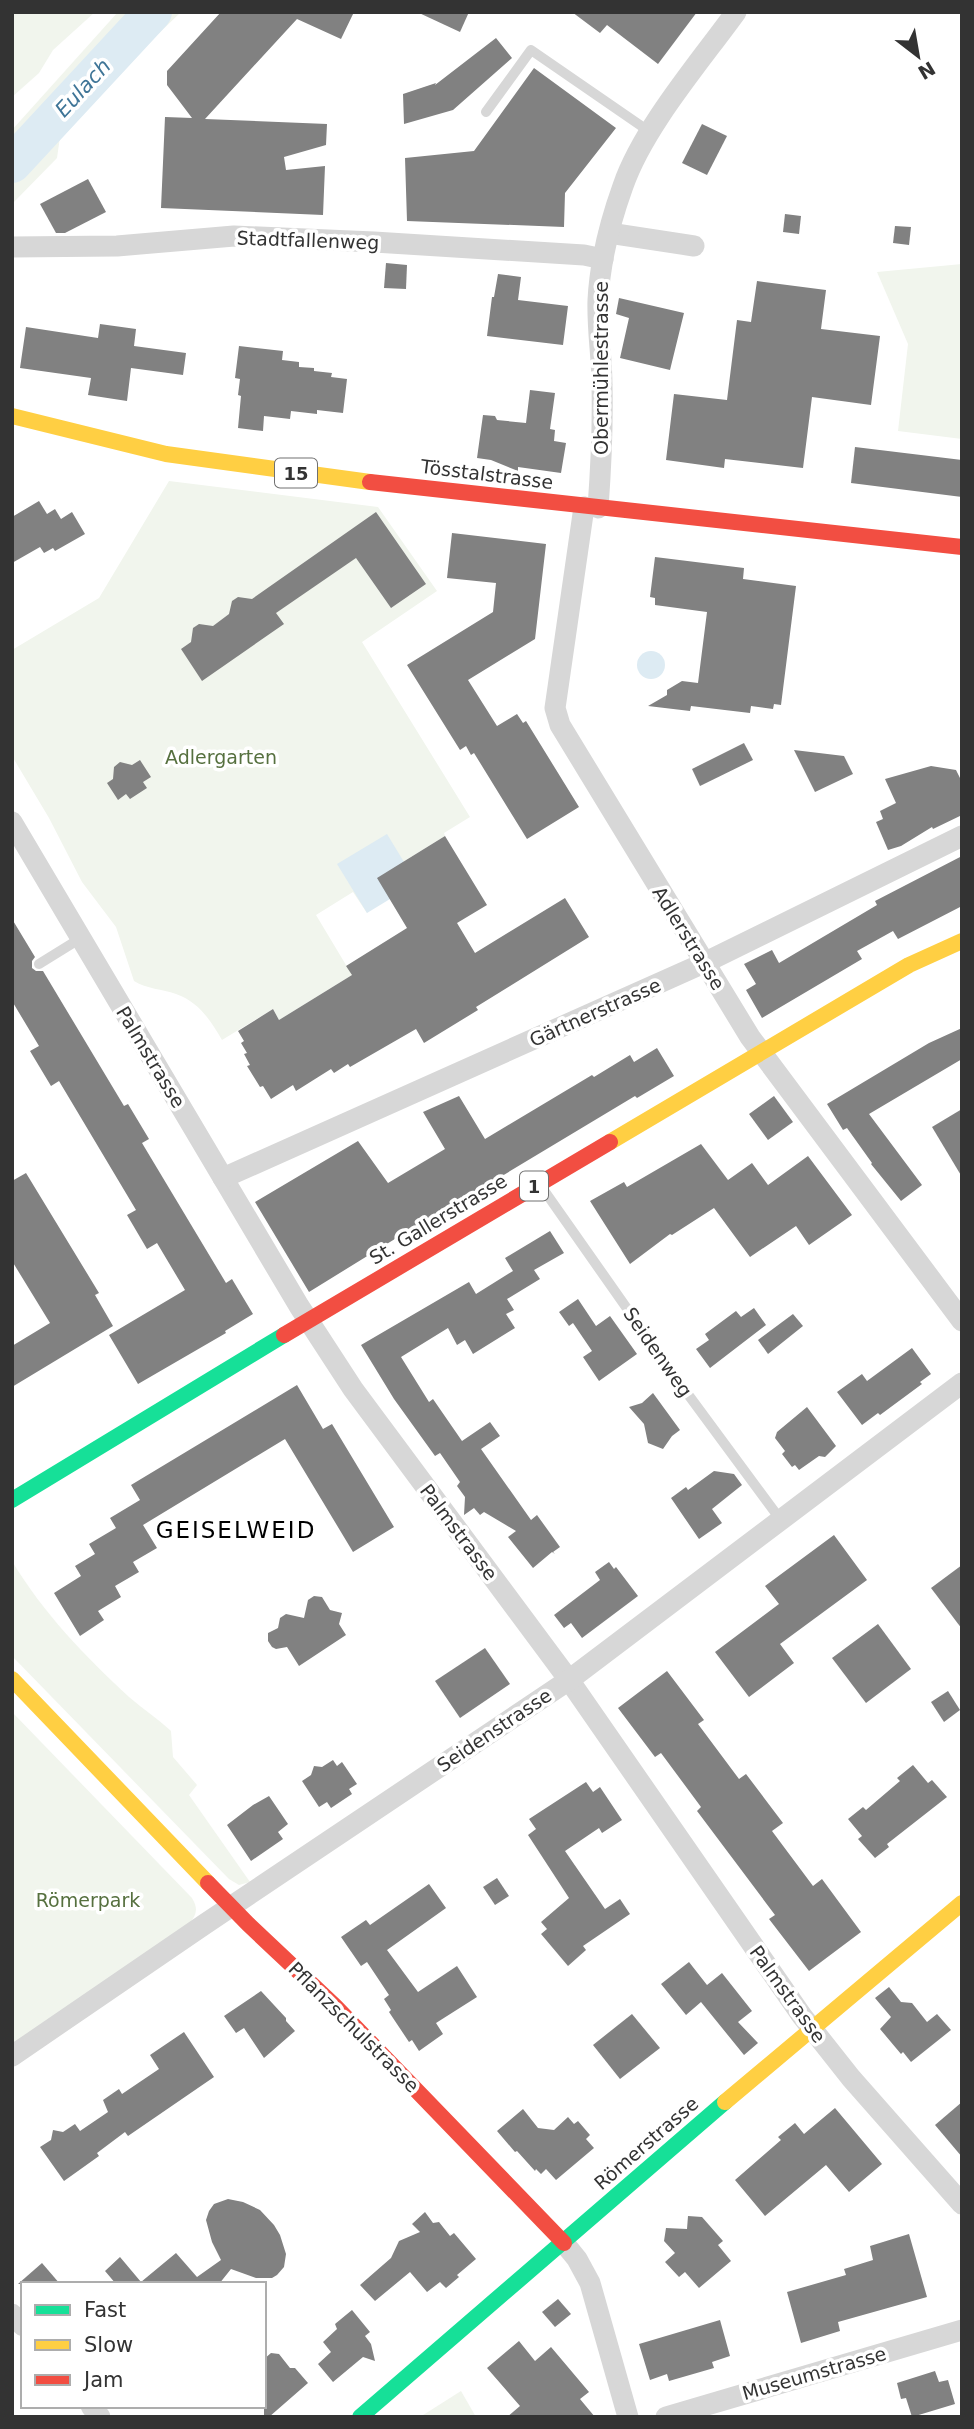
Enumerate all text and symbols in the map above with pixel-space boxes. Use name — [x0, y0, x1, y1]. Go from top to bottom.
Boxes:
north arrow — [883, 21, 953, 91]
water label: Eulach — [50, 54, 116, 122]
text: N — [914, 57, 939, 84]
street label: Stadtfallenweg — [236, 227, 380, 253]
street label: Obermühlestrasse — [590, 281, 612, 455]
street label: Tösstalstrasse — [419, 455, 554, 493]
road number: 15 — [275, 458, 317, 488]
park label: Adlergarten — [165, 746, 277, 768]
street label: Adlerstrasse — [648, 882, 730, 994]
street label: Gärtnerstrasse — [526, 973, 664, 1051]
street label: Palmstrasse — [112, 1002, 190, 1112]
street label: St. Gallerstrasse — [365, 1169, 511, 1269]
road number: 1 — [520, 1171, 548, 1200]
street label: Seidenweg — [619, 1303, 697, 1401]
street label: Palmstrasse — [416, 1480, 502, 1584]
district label: GEISELWEID — [156, 1517, 316, 1543]
street label: Seidenstrasse — [433, 1684, 555, 1776]
park label: Römerpark — [36, 1889, 140, 1911]
street label: Palmstrasse — [746, 1941, 830, 2047]
street label: Pflanzschulstrasse — [284, 1957, 424, 2097]
street label: Römerstrasse — [590, 2092, 702, 2194]
legend — [21, 2282, 266, 2408]
text: Fast — [84, 2298, 126, 2322]
text: Slow — [84, 2333, 133, 2357]
street label: Museumstrasse — [739, 2342, 889, 2404]
text: Jam — [82, 2368, 124, 2392]

